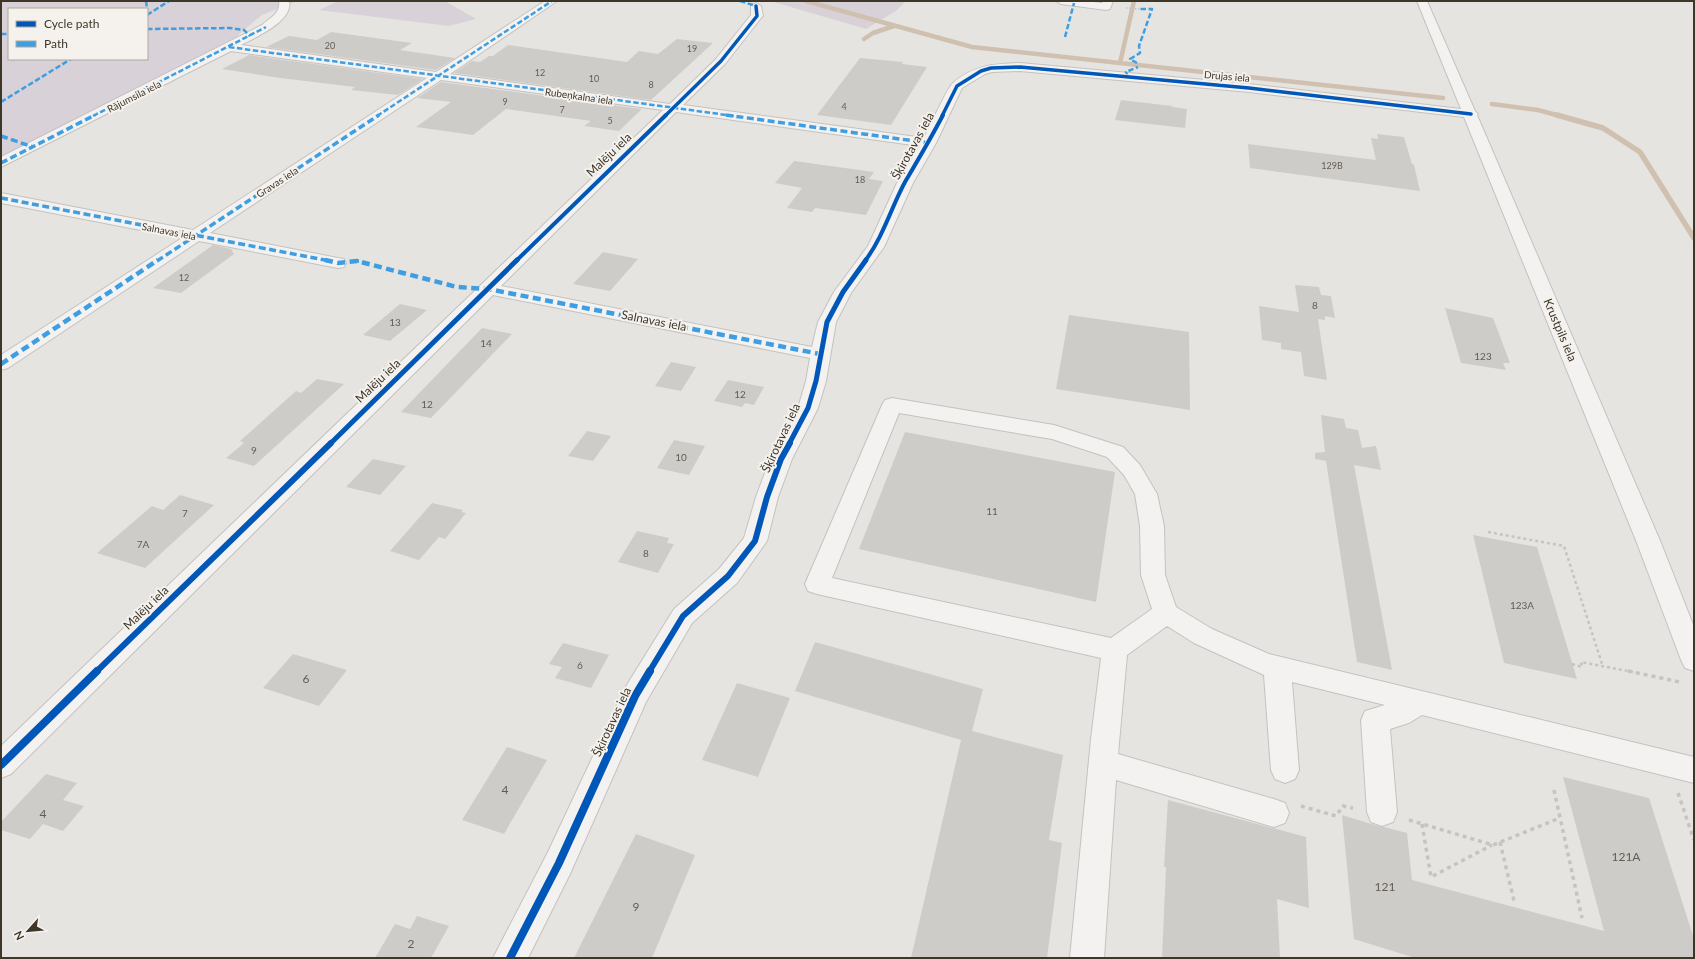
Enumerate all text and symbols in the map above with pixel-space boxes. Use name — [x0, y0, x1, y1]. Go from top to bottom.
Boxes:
legend — [8, 8, 148, 60]
text: Cycle path — [44, 16, 99, 31]
text: Path — [44, 36, 68, 51]
house number: 20 — [325, 40, 335, 51]
house number: 19 — [687, 43, 697, 54]
house number: 12 — [535, 67, 545, 78]
street label: Drujas iela — [1204, 68, 1250, 84]
house number: 10 — [589, 73, 599, 84]
street label: Rājumsila iela — [105, 77, 163, 115]
house number: 8 — [648, 79, 654, 90]
street label: Rubeņkalna iela — [544, 85, 614, 107]
house number: 9 — [502, 96, 508, 107]
house number: 4 — [841, 101, 847, 112]
house number: 7 — [559, 104, 565, 115]
street label: Šķirotavas iela — [888, 109, 937, 182]
house number: 5 — [607, 115, 613, 126]
street label: Malēju iela — [583, 130, 634, 180]
house number: 129B — [1321, 160, 1343, 171]
street label: Gravas iela — [254, 164, 300, 200]
house number: 18 — [855, 174, 865, 185]
street label: Salnavas iela — [141, 220, 197, 242]
house number: 12 — [179, 272, 189, 283]
street label: Krustpils iela — [1540, 296, 1581, 364]
house number: 8 — [1312, 299, 1318, 311]
street label: Salnavas iela — [620, 307, 688, 334]
house number: 13 — [389, 316, 401, 328]
house number: 14 — [480, 337, 492, 349]
house number: 123 — [1474, 350, 1492, 362]
street label: Malēju iela — [352, 356, 403, 406]
house number: 12 — [734, 388, 746, 400]
house number: 12 — [421, 398, 433, 410]
street label: Šķirotavas iela — [758, 401, 803, 475]
house number: 9 — [251, 444, 257, 456]
house number: 10 — [675, 451, 687, 463]
house number: 11 — [986, 505, 998, 517]
house number: 7 — [182, 507, 188, 519]
house number: 7A — [137, 538, 150, 550]
house number: 8 — [643, 547, 649, 559]
street label: Malēju iela — [120, 583, 171, 633]
house number: 123A — [1510, 599, 1534, 611]
house number: 6 — [577, 659, 583, 671]
house number: 6 — [303, 671, 310, 686]
street label: Šķirotavas iela — [589, 685, 634, 759]
house number: 4 — [502, 782, 509, 797]
house number: 4 — [40, 806, 47, 821]
house number: 121A — [1611, 849, 1641, 864]
house number: 121 — [1375, 879, 1395, 894]
house number: 9 — [633, 899, 640, 914]
north arrow — [8, 911, 48, 951]
text: N — [11, 929, 26, 942]
house number: 2 — [408, 936, 415, 951]

